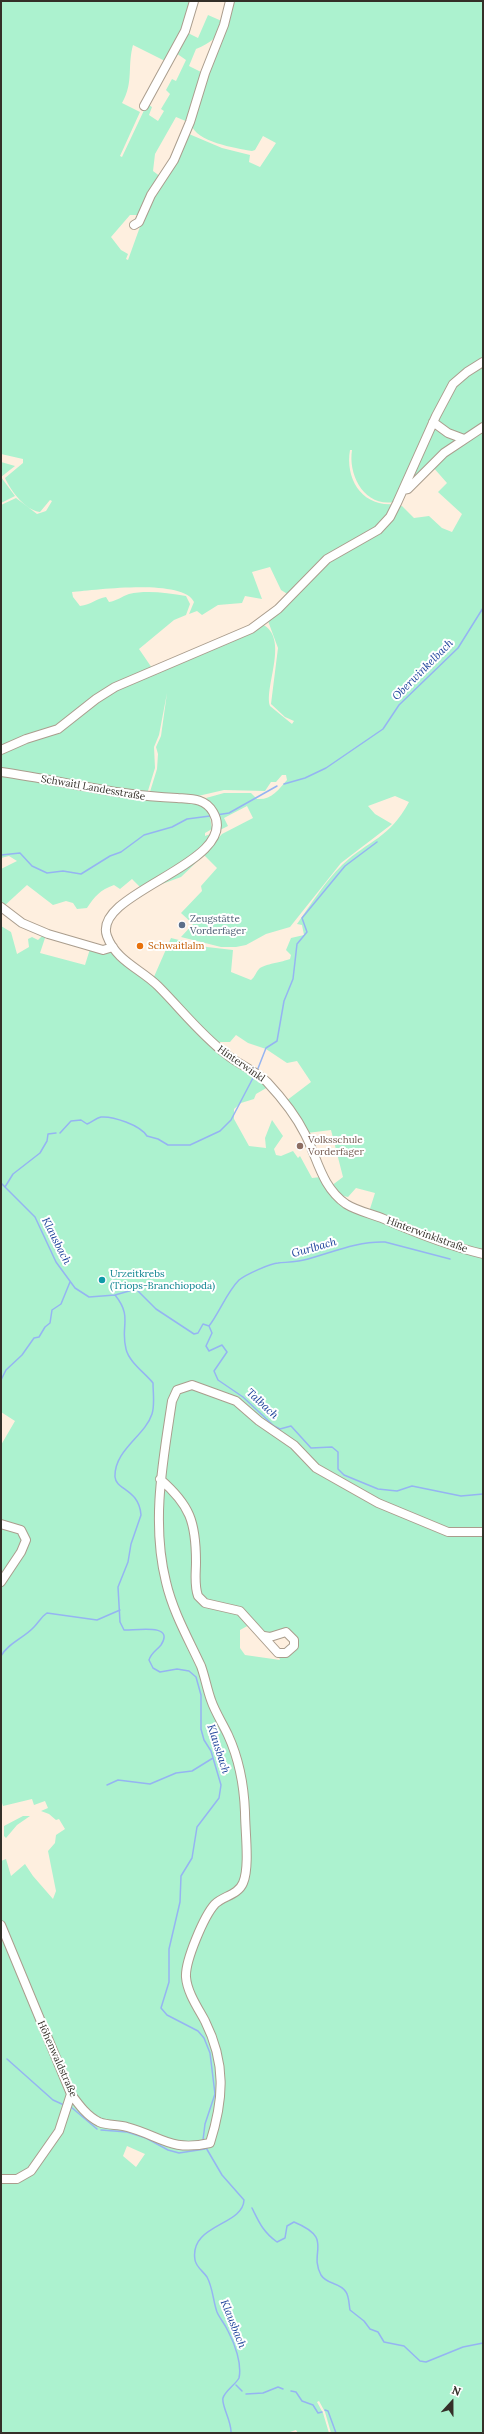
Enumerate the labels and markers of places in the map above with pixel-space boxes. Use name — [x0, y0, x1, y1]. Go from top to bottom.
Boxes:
place label: Zeugstätte Vorderfager — [190, 913, 246, 936]
marker: Zeugstätte Vorderfager — [177, 920, 187, 930]
place label: Schwaitlalm — [148, 940, 204, 952]
marker: Schwaitlalm — [135, 941, 145, 951]
place label: Volksschule Vorderfager — [308, 1134, 364, 1158]
marker: Volksschule Vorderfager — [295, 1141, 305, 1151]
place label: Urzeitkrebs (Triops-Branchiopoda) — [110, 1268, 215, 1292]
marker: Urzeitkrebs (Triops-Branchiopoda) — [97, 1275, 107, 1285]

